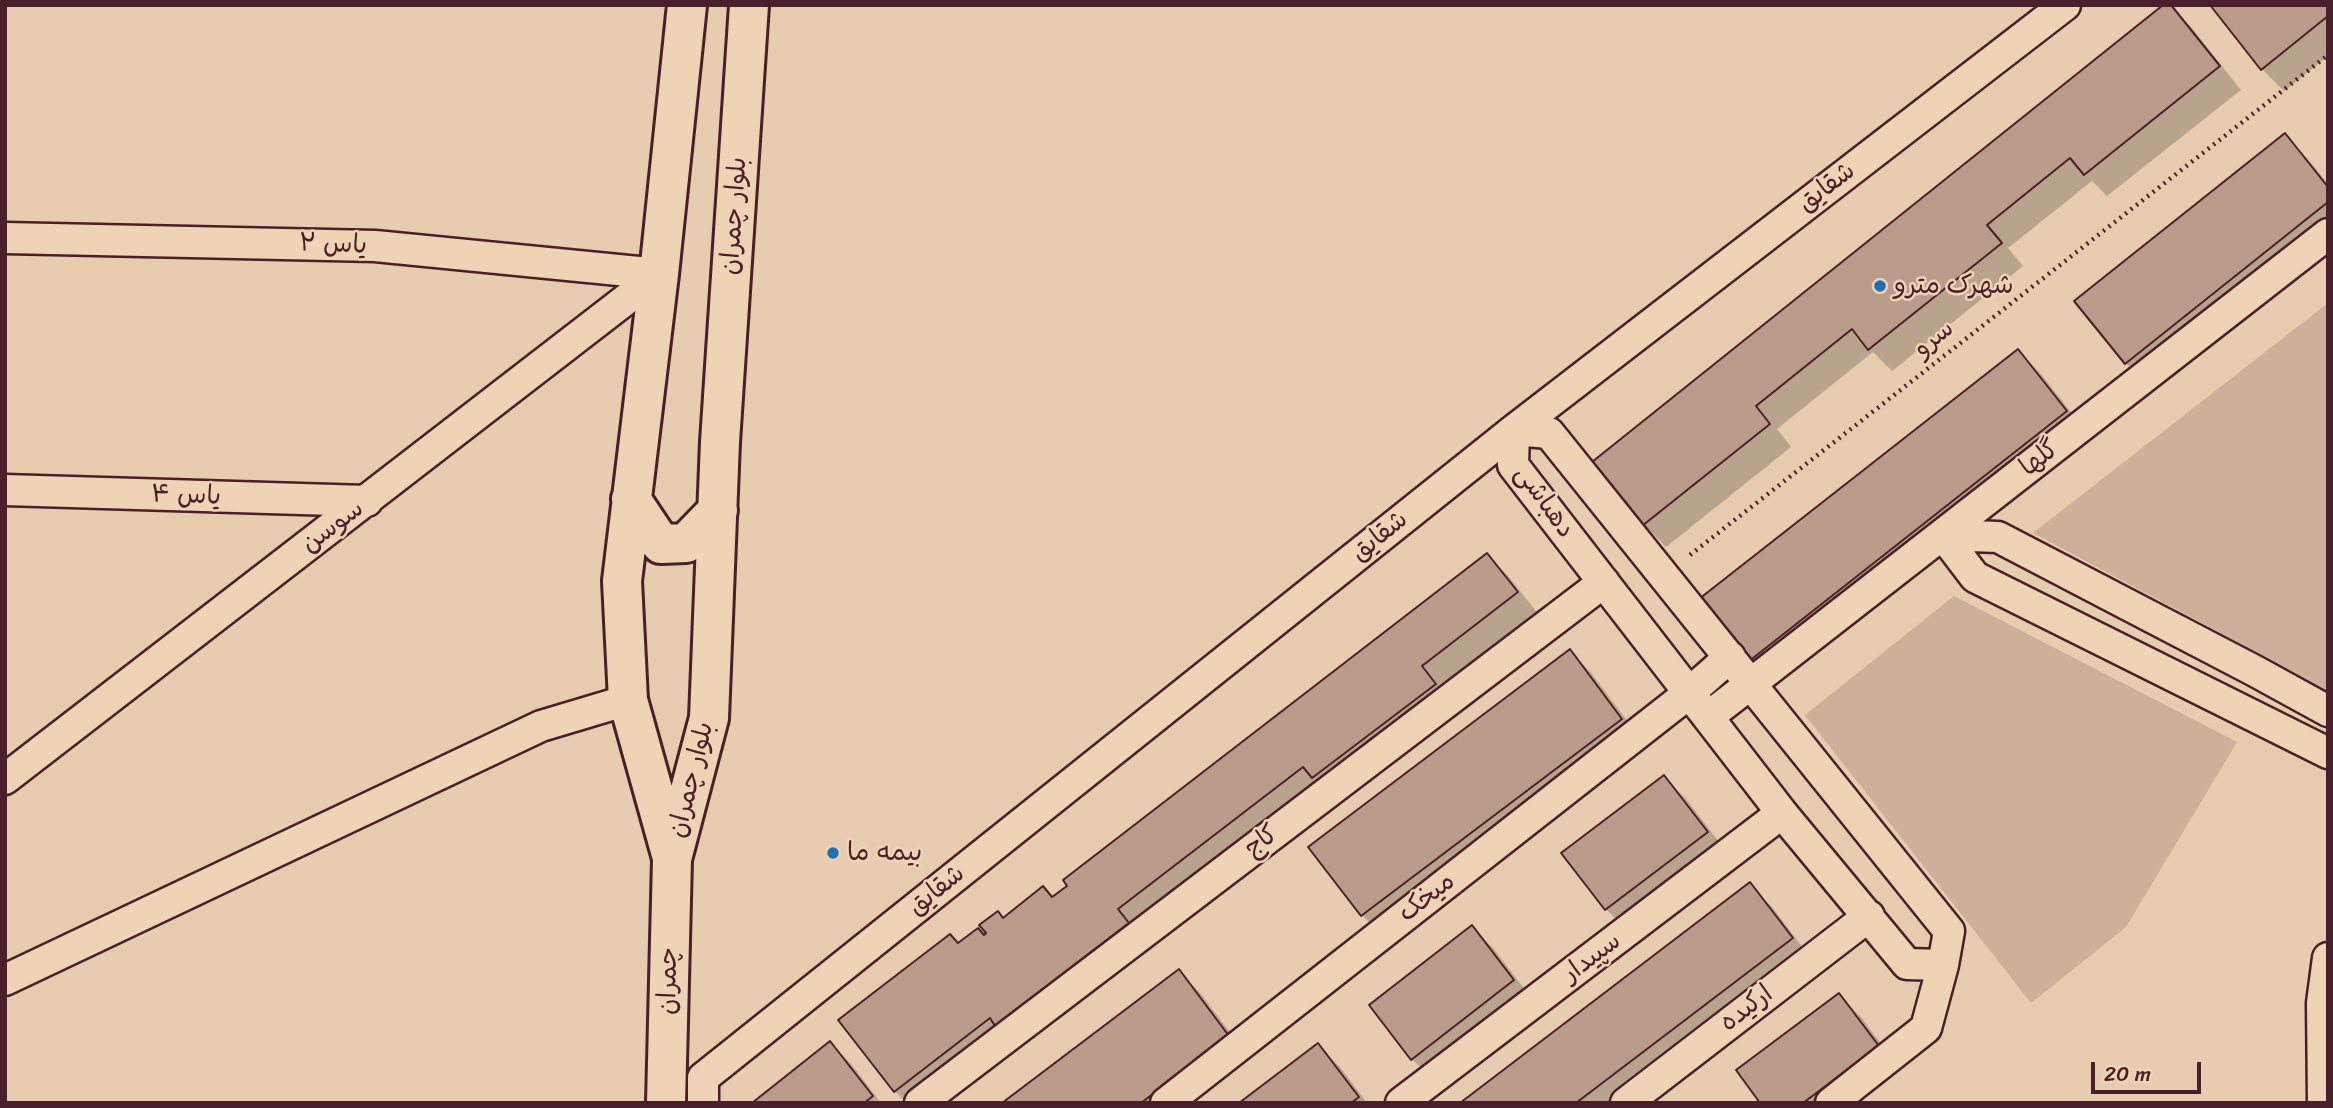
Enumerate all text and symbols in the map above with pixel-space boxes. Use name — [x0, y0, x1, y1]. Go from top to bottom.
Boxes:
street label: بلوار چمران — [715, 156, 755, 276]
street label: شقایق — [1792, 156, 1862, 220]
street label: یاس ۲ — [298, 228, 368, 262]
place label: شهرک مترو — [1894, 270, 2014, 302]
marker: شهرک مترو — [1872, 278, 1888, 294]
street label: سرو — [1907, 313, 1961, 365]
street label: گلها — [2014, 434, 2066, 484]
street label: دهباشی — [1507, 460, 1581, 544]
street label: یاس ۴ — [150, 479, 222, 513]
street label: سوسن — [296, 494, 370, 560]
street label: شقایق — [1345, 505, 1415, 569]
street label: بلوار چمران — [663, 719, 721, 841]
street label: کاج — [1239, 819, 1285, 865]
place label: بیمه ما — [847, 837, 922, 869]
marker: بیمه ما — [825, 845, 841, 861]
street label: شقایق — [902, 859, 972, 923]
street label: میخک — [1393, 866, 1461, 930]
street label: سپیدار — [1557, 926, 1627, 990]
street label: چمران — [653, 947, 685, 1015]
street label: ارکیده — [1714, 979, 1780, 1039]
scale bar — [2095, 1048, 2205, 1092]
text: 20 m — [2104, 1055, 2151, 1093]

